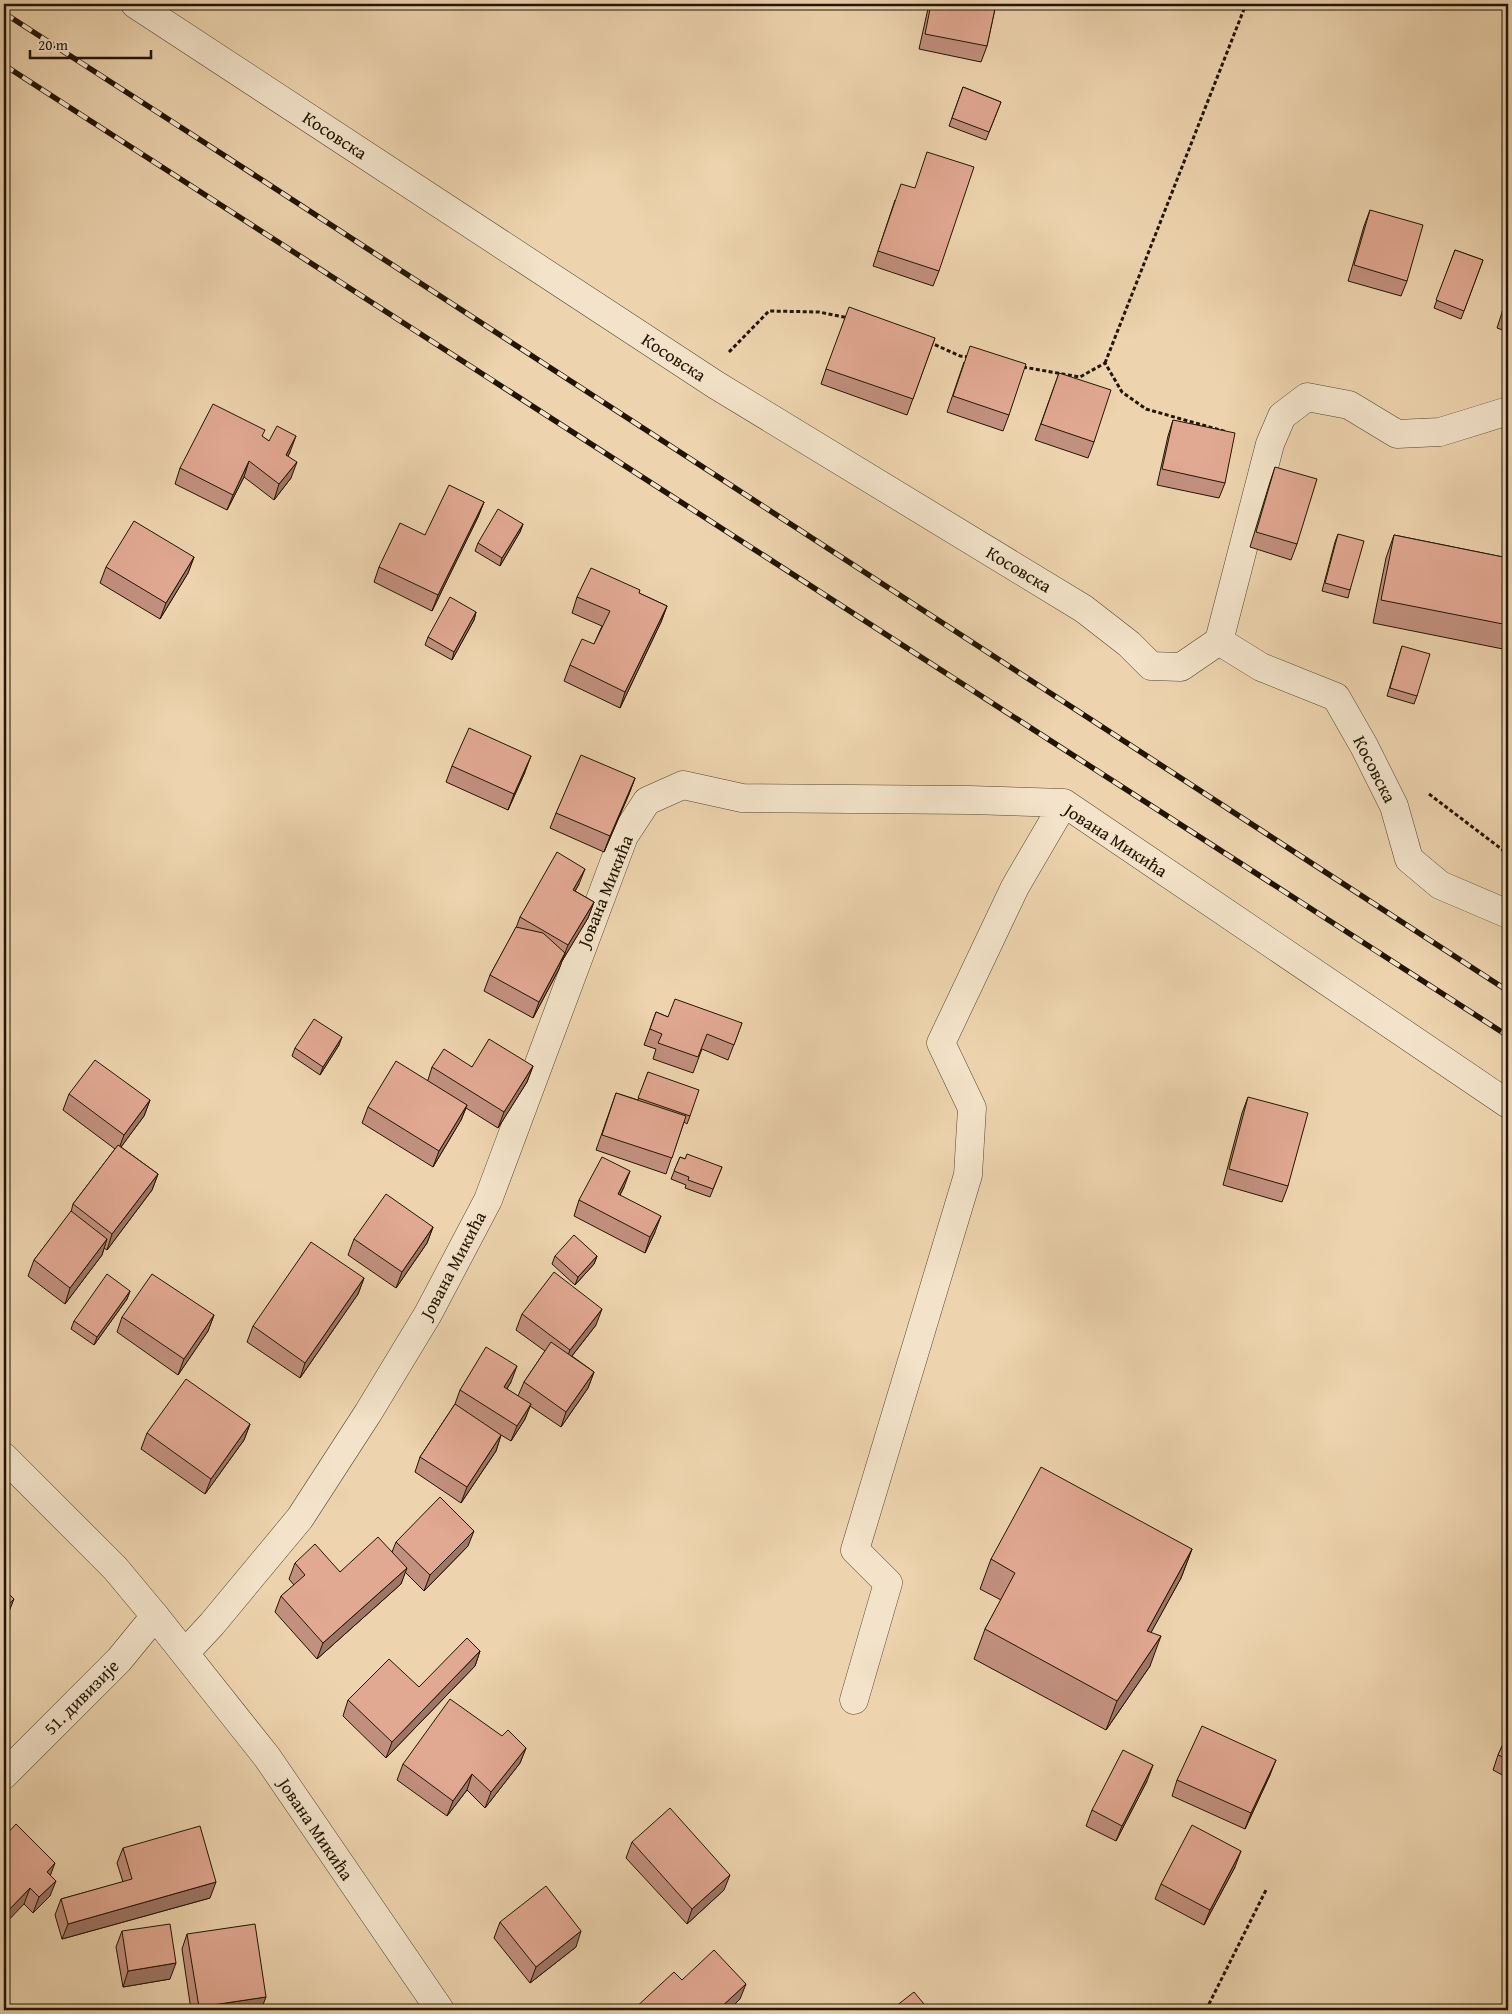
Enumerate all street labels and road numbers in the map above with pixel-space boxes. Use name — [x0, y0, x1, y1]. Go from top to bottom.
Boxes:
street label: Косовска — [297, 104, 373, 166]
street label: Косовска — [636, 326, 712, 388]
street label: Косовска — [981, 539, 1057, 599]
street label: Косовска — [1347, 731, 1404, 808]
street label: Јована Микића — [1057, 795, 1174, 884]
street label: Јована Микића — [569, 830, 640, 953]
street label: Јована Микића — [412, 1206, 493, 1326]
street label: 51. дивизије — [37, 1653, 125, 1741]
street label: Јована Микића — [270, 1771, 361, 1886]

